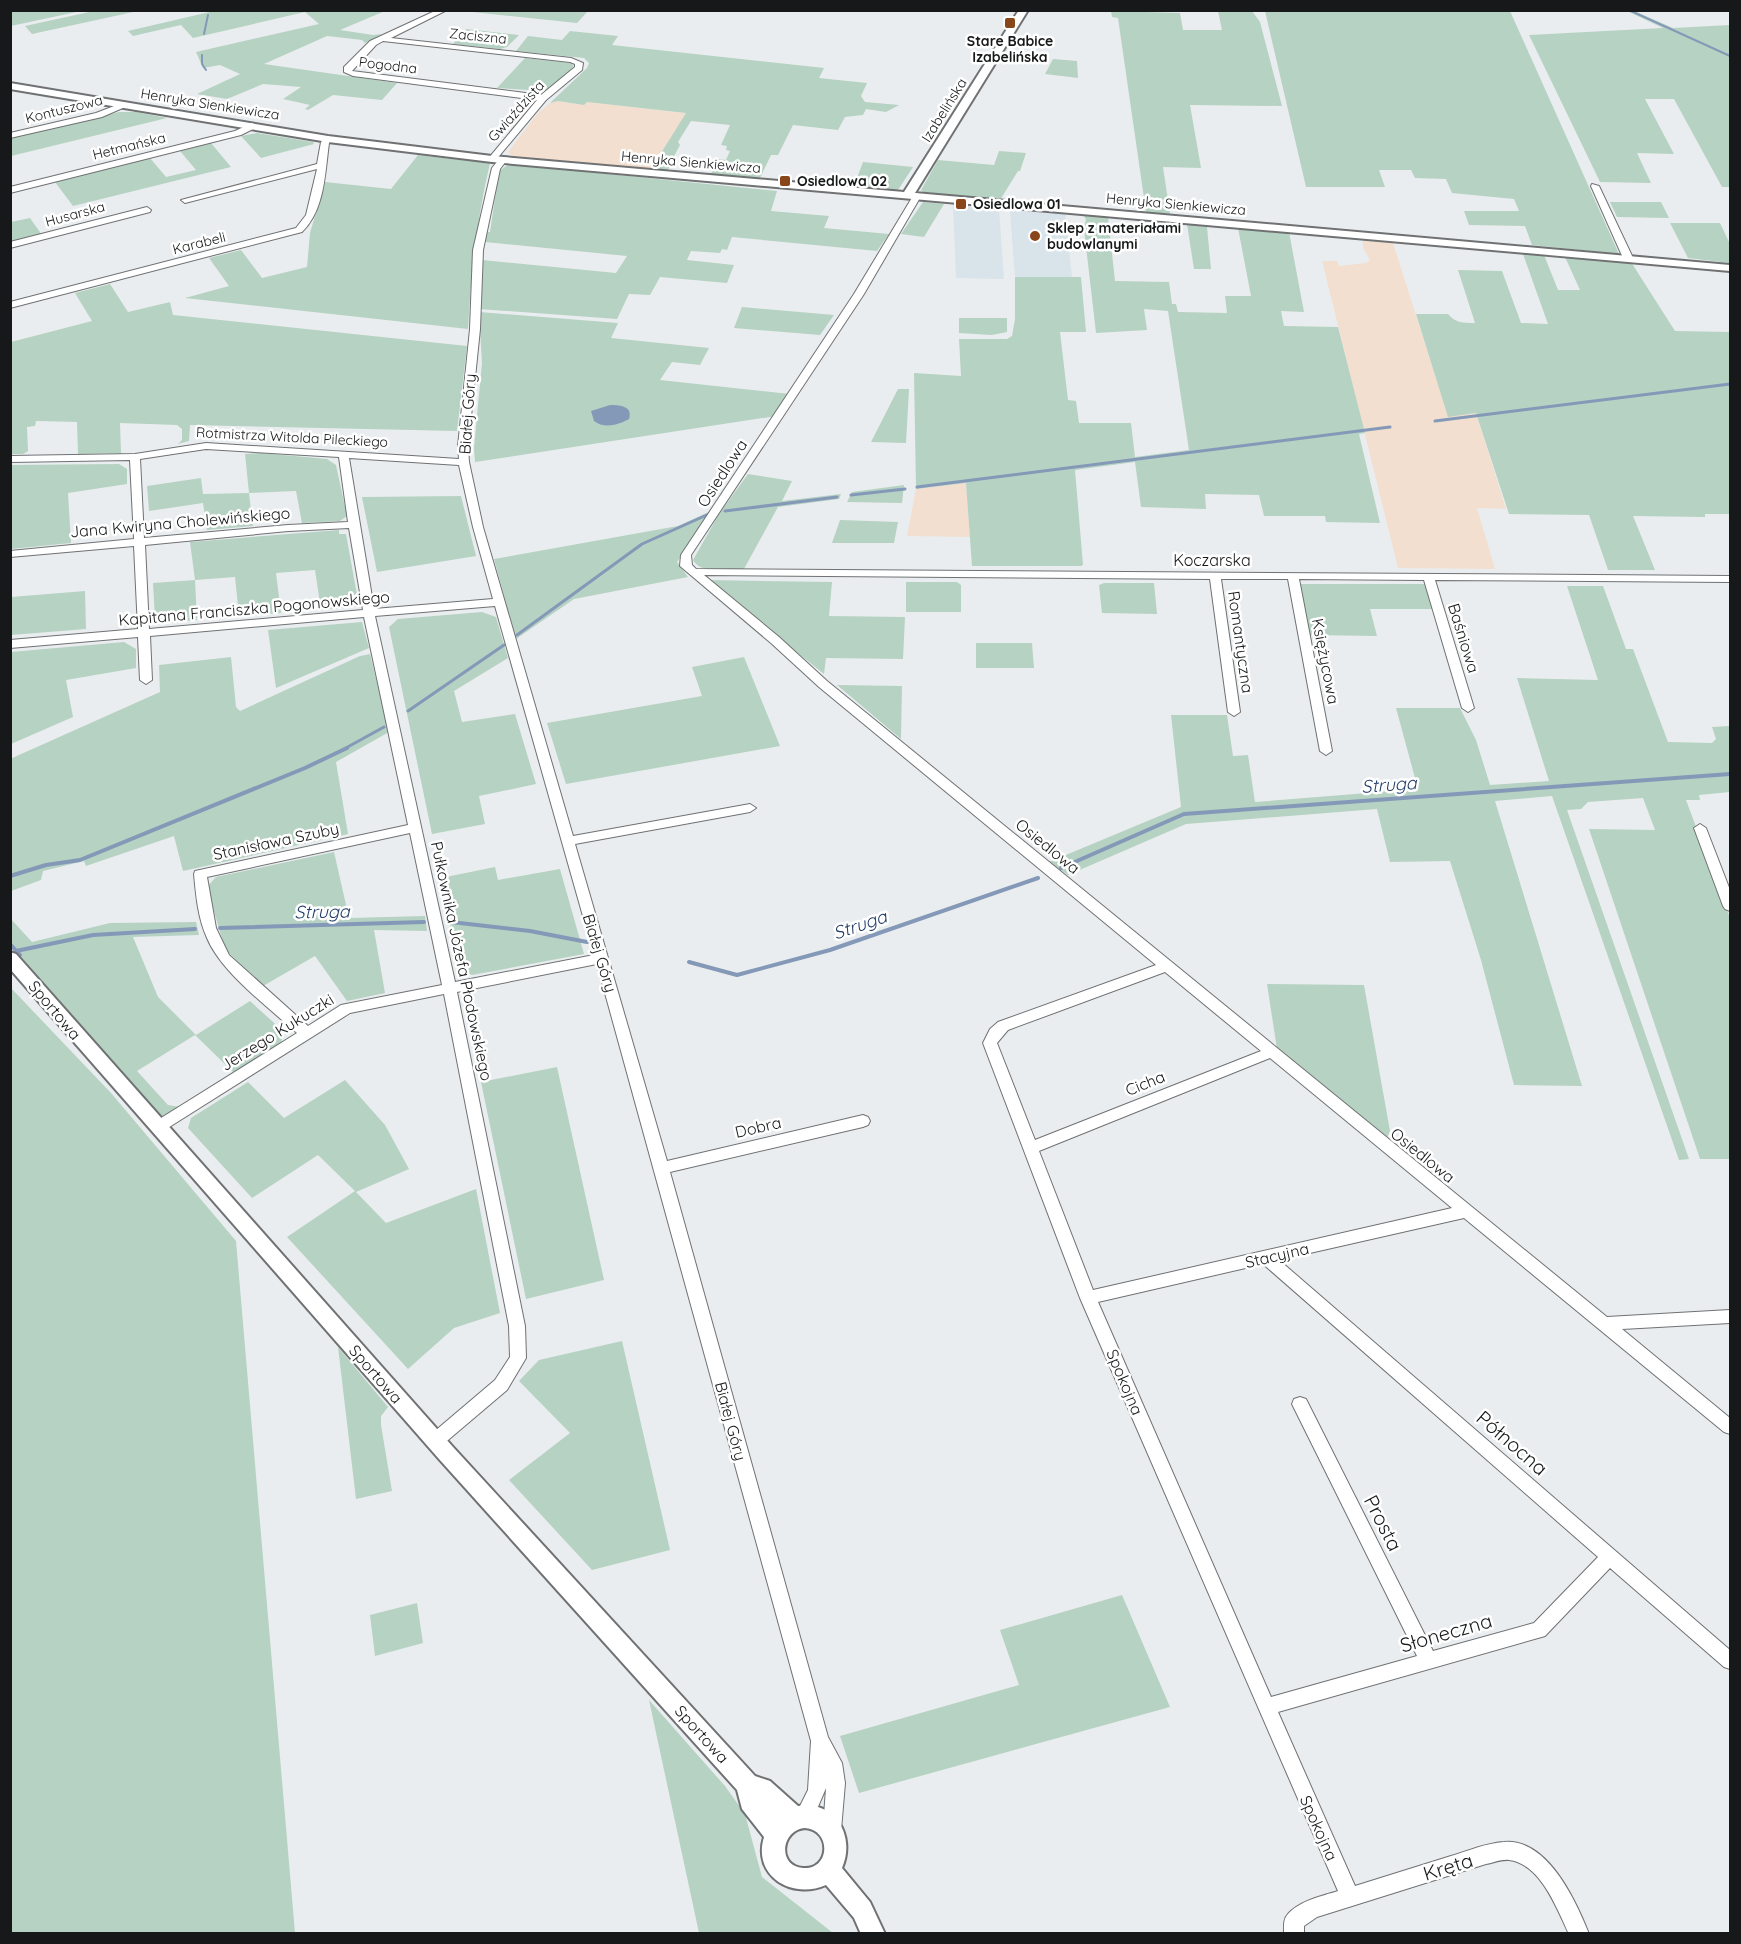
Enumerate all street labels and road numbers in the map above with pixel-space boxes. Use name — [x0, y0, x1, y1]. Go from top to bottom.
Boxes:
street label: Zaciszna — [448, 24, 508, 48]
street label: Pogodna — [358, 52, 418, 78]
street label: Izabelińska — [917, 75, 971, 145]
street label: Gwiaździsta — [484, 77, 548, 145]
street label: Henryka Sienkiewicza — [139, 84, 281, 124]
street label: Kontuszowa — [23, 91, 105, 127]
street label: Hetmańska — [91, 128, 167, 164]
street label: Henryka Sienkiewicza — [620, 147, 762, 177]
street label: Henryka Sienkiewicza — [1105, 189, 1247, 219]
street label: Husarska — [43, 197, 107, 231]
street label: Karabeli — [171, 228, 228, 258]
street label: Białej Góry — [454, 373, 480, 455]
street label: Rotmistrza Witolda Pileckiego — [195, 423, 389, 451]
street label: Osiedlowa — [693, 435, 751, 511]
street label: Jana Kwiryna Cholewińskiego — [69, 502, 291, 542]
street label: Koczarska — [1173, 550, 1251, 570]
street label: Kapitana Franciszka Pogonowskiego — [117, 586, 391, 630]
street label: Romantyczna — [1224, 590, 1258, 694]
street label: Baśniowa — [1444, 601, 1484, 675]
street label: Księżycowa — [1308, 616, 1344, 706]
street label: Osiedlowa — [1012, 814, 1084, 878]
street label: Stanisława Szuby — [211, 818, 341, 864]
street label: Pułkownika Józefa Płodowskiego — [427, 839, 497, 1083]
street label: Białej Góry — [579, 911, 621, 995]
street label: Sportowa — [24, 976, 86, 1044]
street label: Jerzego Kukuczki — [217, 989, 337, 1075]
street label: Cicha — [1122, 1066, 1168, 1100]
street label: Dobra — [733, 1112, 783, 1142]
street label: Osiedlowa — [1387, 1123, 1459, 1187]
street label: Stacyjna — [1243, 1238, 1311, 1272]
street label: Sportowa — [345, 1341, 407, 1407]
street label: Spokojna — [1102, 1346, 1148, 1418]
street label: Białej Góry — [711, 1379, 751, 1463]
street label: Północna — [1472, 1405, 1553, 1480]
street label: Prosta — [1359, 1491, 1408, 1555]
street label: Słoneczna — [1397, 1607, 1495, 1658]
street label: Sportowa — [671, 1701, 733, 1767]
street label: Spokojna — [1296, 1792, 1342, 1864]
street label: Kręta — [1420, 1847, 1476, 1886]

